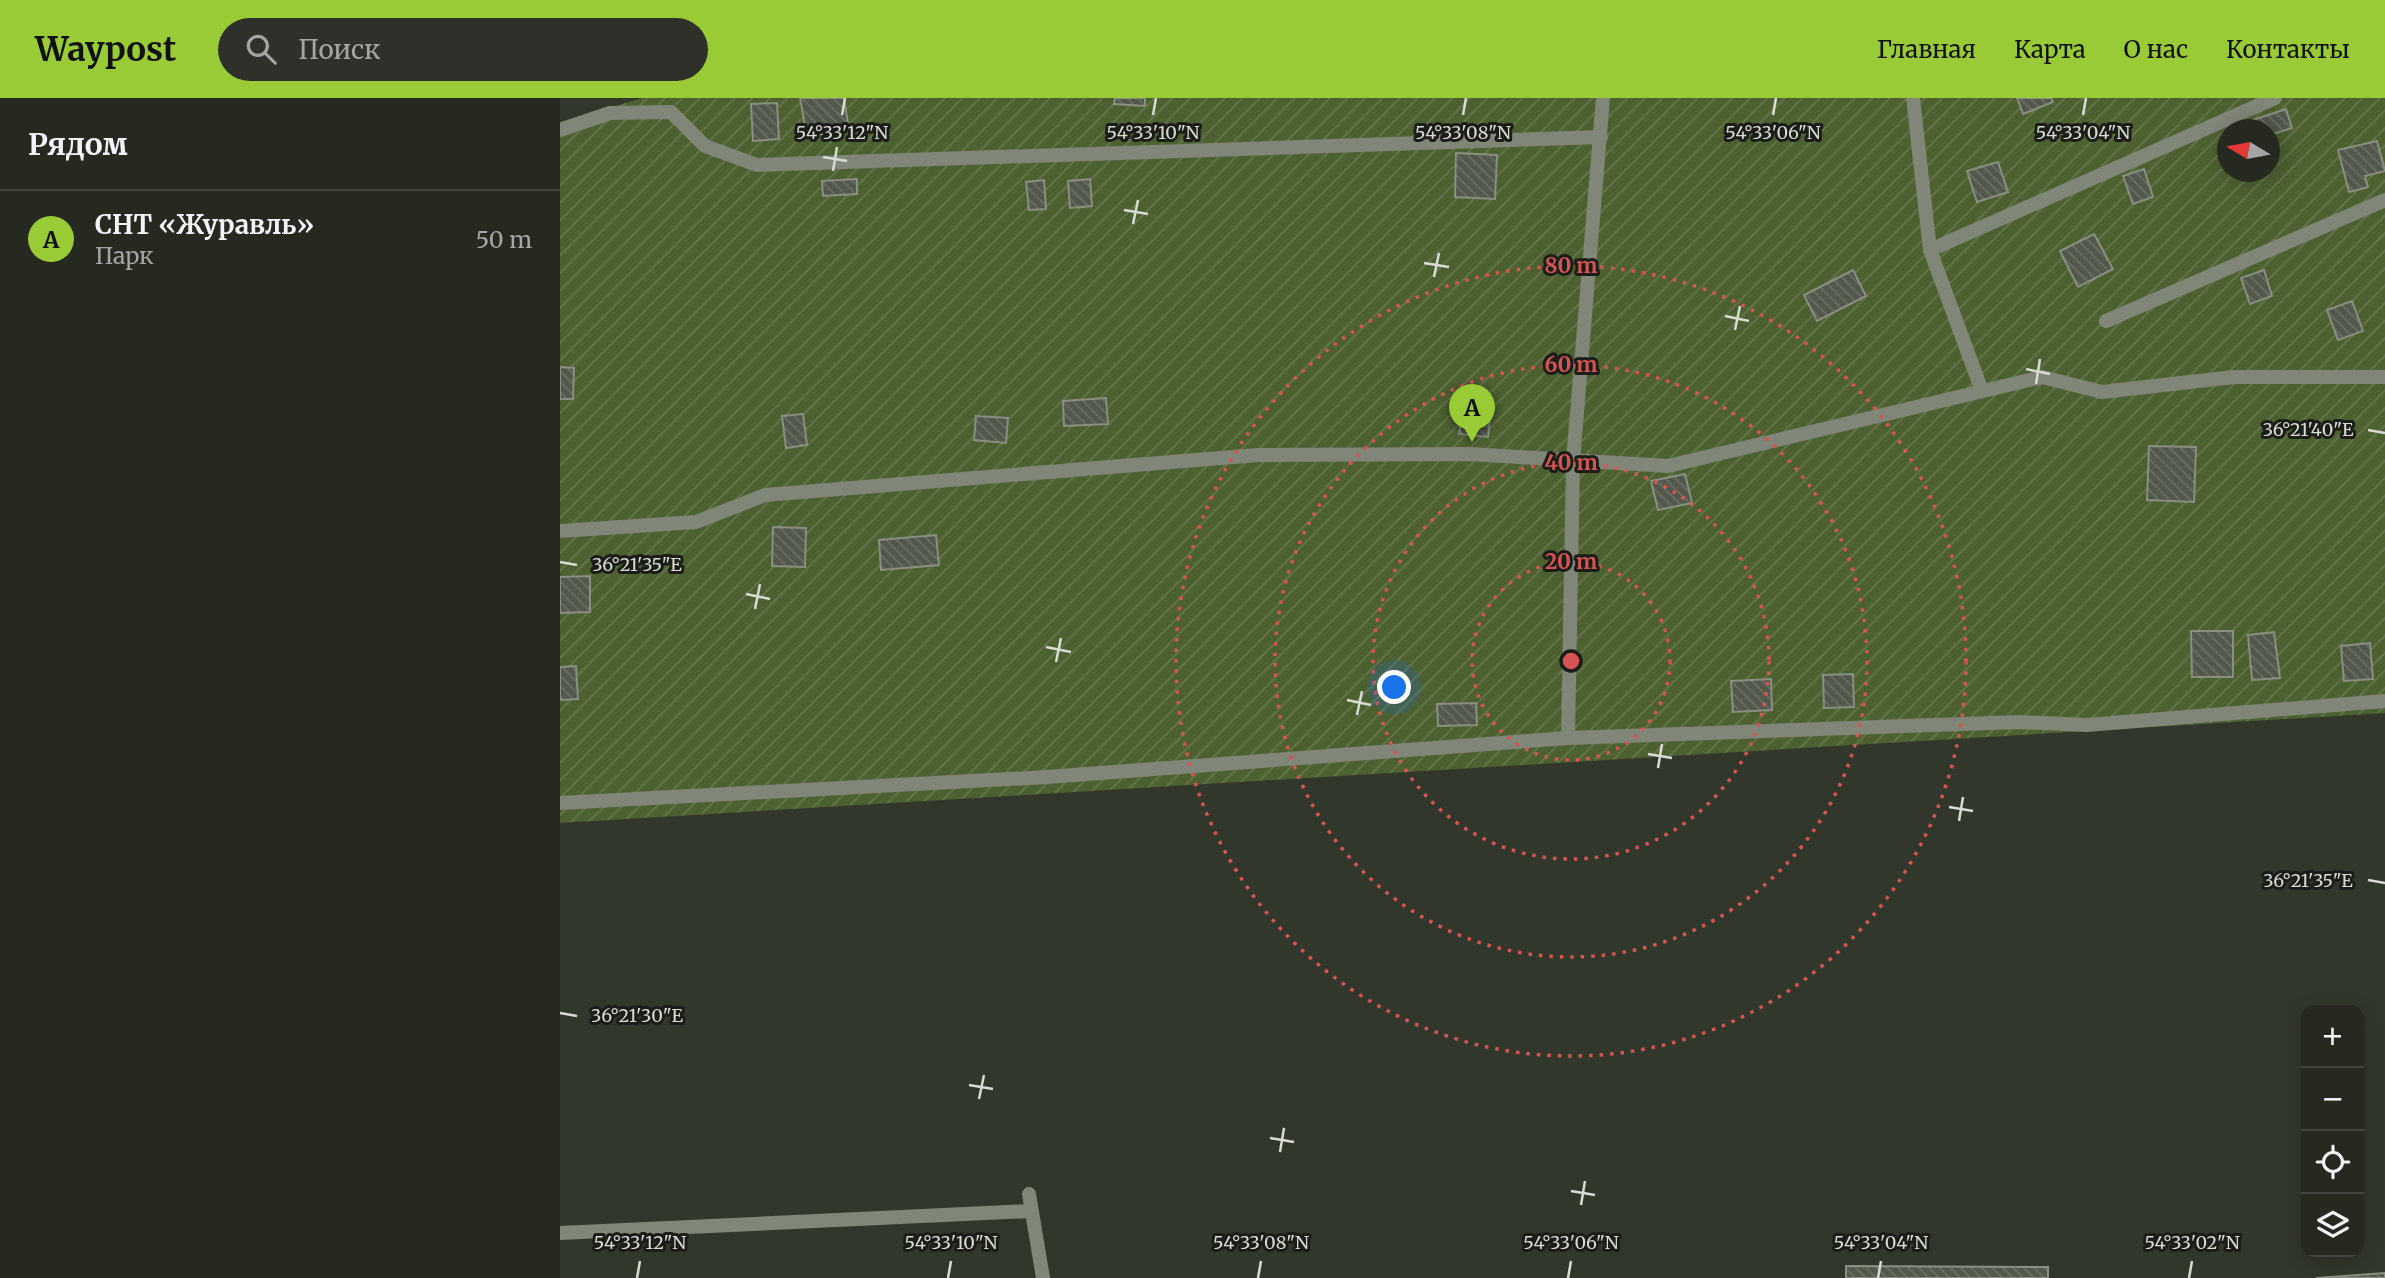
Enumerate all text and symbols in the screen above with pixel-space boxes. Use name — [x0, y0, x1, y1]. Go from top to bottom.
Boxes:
search box — [218, 18, 708, 81]
text: Waypost — [35, 29, 176, 70]
icon: search — [242, 30, 280, 68]
text: Поиск — [298, 33, 381, 66]
text: Главная — [1877, 34, 1976, 65]
text: Карта — [2014, 34, 2086, 65]
text: О нас — [2124, 34, 2188, 65]
text: Контакты — [2226, 34, 2350, 65]
north arrow — [2217, 119, 2280, 182]
text: 54°33'12"N — [796, 121, 888, 144]
text: 54°33'10"N — [1106, 121, 1200, 144]
text: 54°33'08"N — [1415, 121, 1511, 144]
text: 54°33'06"N — [1725, 121, 1821, 144]
text: 54°33'04"N — [2036, 121, 2130, 144]
text: Рядом — [28, 125, 128, 163]
text: СНТ «Журавль» — [95, 208, 314, 241]
text: A — [43, 225, 59, 254]
text: 50 m — [476, 225, 532, 254]
text: Парк — [95, 241, 154, 270]
text: 80 m — [1545, 252, 1597, 279]
text: 60 m — [1545, 351, 1597, 378]
pin: A — [1449, 384, 1495, 442]
text: 36°21'40"E — [2263, 418, 2354, 441]
text: 40 m — [1544, 449, 1598, 476]
text: 20 m — [1545, 548, 1597, 575]
text: 36°21'35"E — [592, 553, 682, 576]
centre of rings — [1559, 649, 1583, 673]
your location — [1377, 670, 1411, 704]
text: 36°21'35"E — [2263, 869, 2353, 892]
text: 36°21'30"E — [591, 1004, 683, 1027]
map controls — [2301, 1005, 2364, 1257]
button: + — [2301, 1005, 2364, 1068]
button: − — [2301, 1068, 2364, 1131]
button: locate — [2301, 1131, 2364, 1194]
button: layers — [2301, 1194, 2364, 1257]
text: 54°33'12"N — [594, 1231, 686, 1254]
text: 54°33'10"N — [904, 1231, 998, 1254]
text: 54°33'08"N — [1213, 1231, 1309, 1254]
text: 54°33'06"N — [1523, 1231, 1619, 1254]
text: 54°33'04"N — [1834, 1231, 1928, 1254]
text: 54°33'02"N — [2144, 1231, 2240, 1254]

